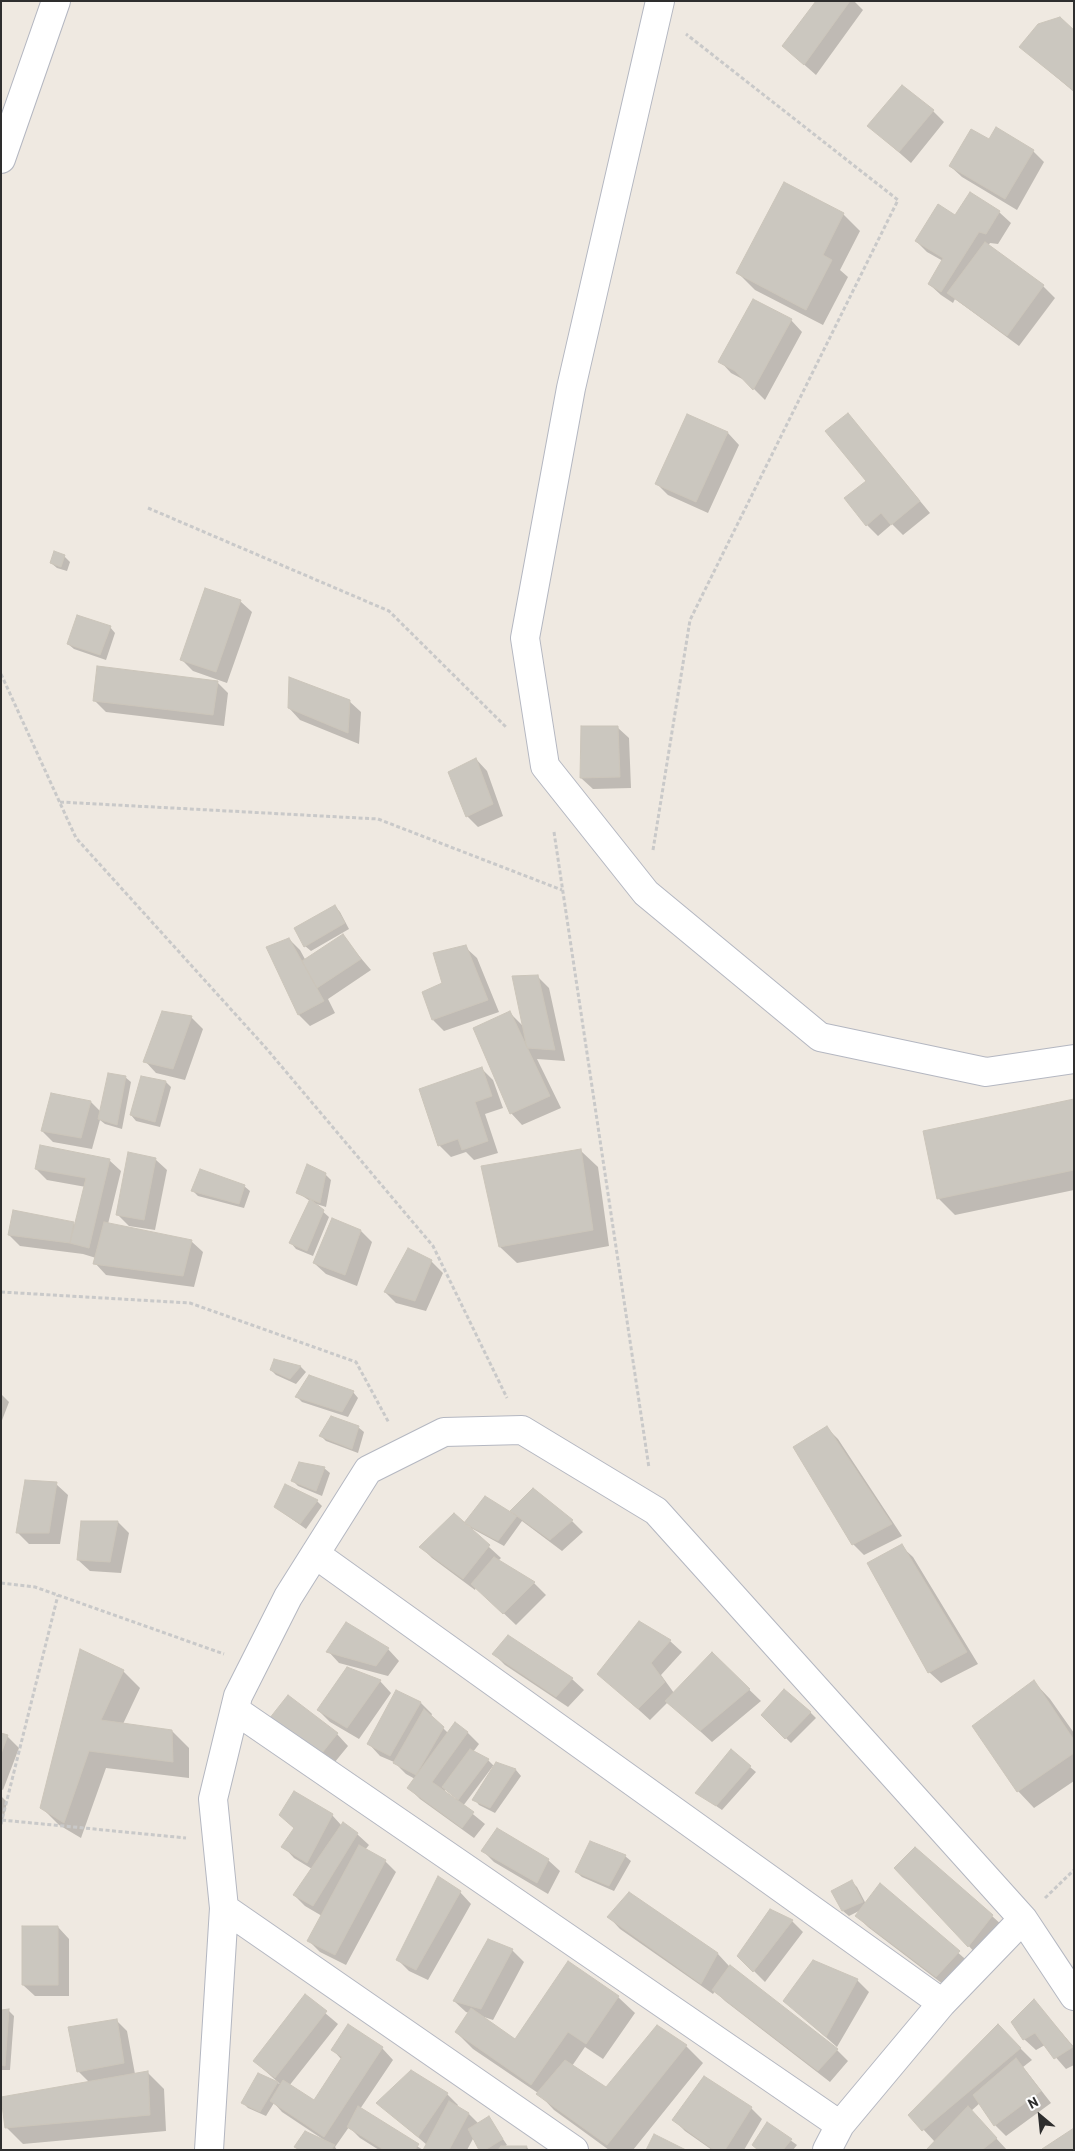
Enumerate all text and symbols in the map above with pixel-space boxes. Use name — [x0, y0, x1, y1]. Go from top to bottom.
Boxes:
north arrow — [1015, 2091, 1065, 2141]
text: N — [1025, 2093, 1041, 2112]

